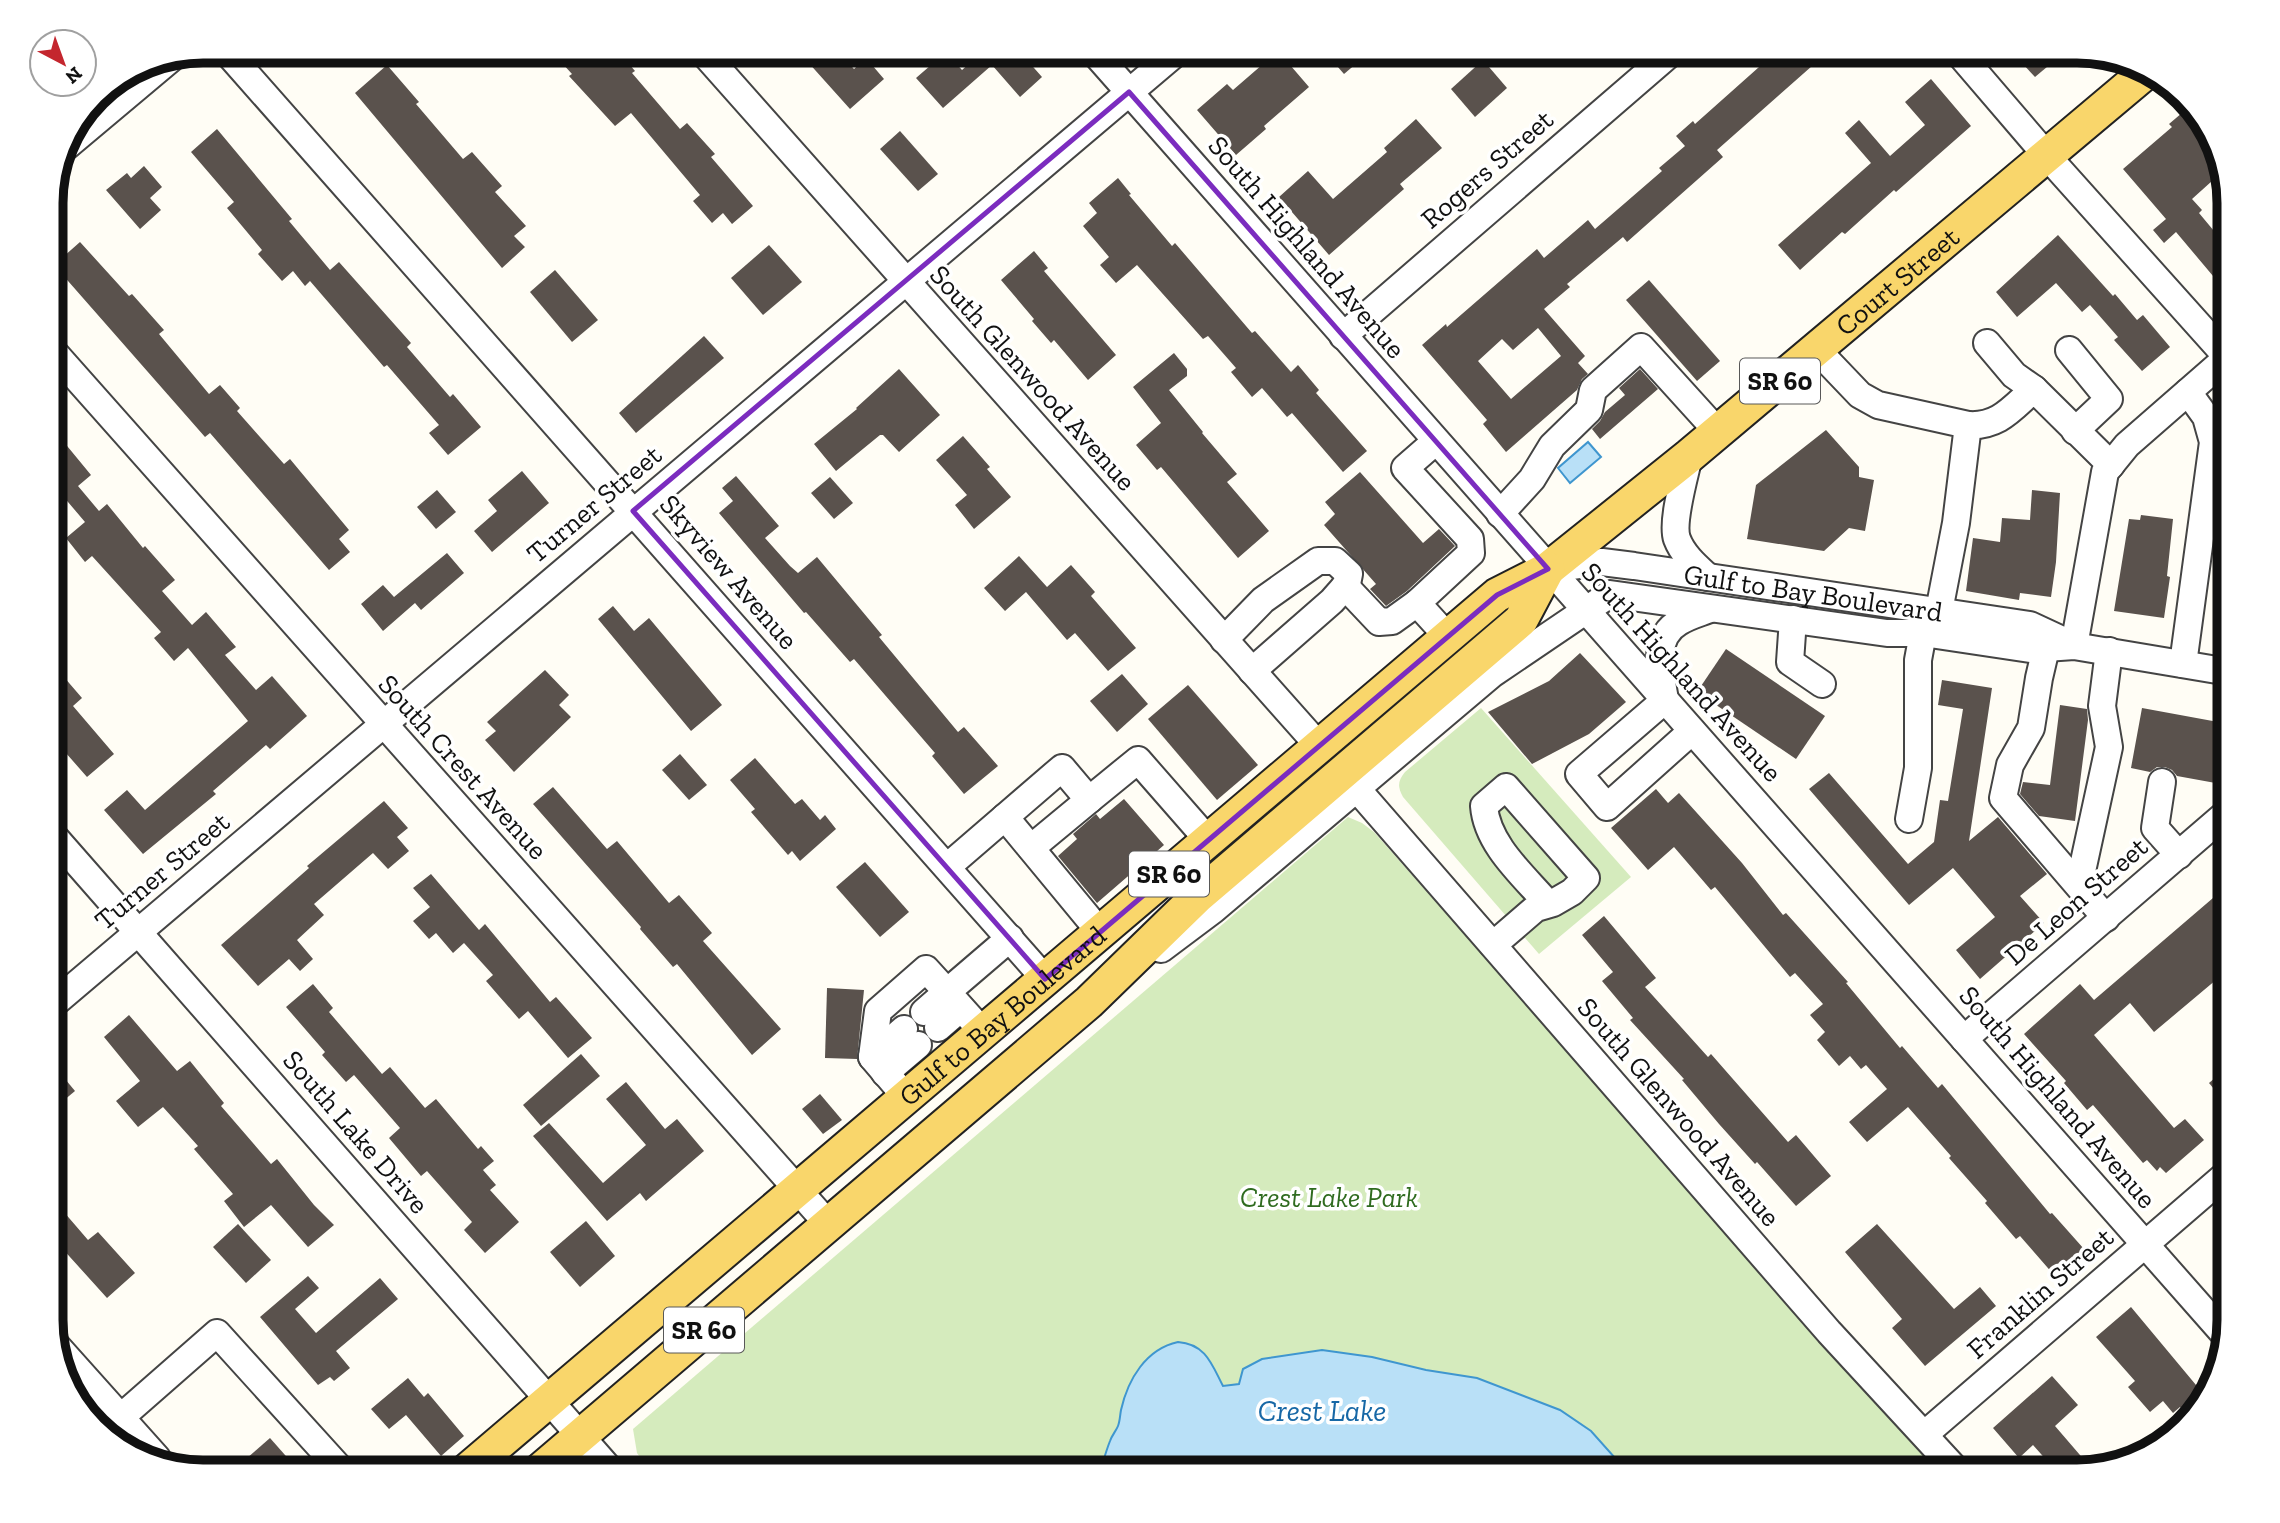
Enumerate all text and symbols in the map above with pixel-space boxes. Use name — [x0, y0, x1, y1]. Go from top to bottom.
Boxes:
north arrow — [28, 28, 98, 98]
text: N — [61, 62, 87, 89]
street label: Rogers Street — [1414, 102, 1560, 235]
street label: South Highland Avenue — [1201, 129, 1413, 365]
street label: Court Street — [1829, 220, 1966, 342]
street label: South Glenwood Avenue — [923, 258, 1143, 498]
road number: SR 60 — [1740, 358, 1820, 404]
street label: Turner Street — [520, 438, 668, 570]
street label: Skyview Avenue — [653, 488, 805, 656]
street label: South Highland Avenue — [1575, 556, 1789, 788]
street label: Gulf to Bay Boulevard — [1682, 557, 1945, 628]
street label: South Crest Avenue — [371, 668, 555, 866]
street label: Turner Street — [88, 805, 236, 937]
street label: De Leon Street — [1998, 830, 2155, 972]
road number: SR 60 — [1129, 852, 1209, 897]
street label: Gulf to Bay Boulevard — [892, 918, 1112, 1113]
street label: South Highland Avenue — [1952, 979, 2164, 1215]
street label: South Glenwood Avenue — [1571, 991, 1787, 1233]
street label: South Lake Drive — [276, 1044, 436, 1220]
park label: Crest Lake Park — [1240, 1181, 1418, 1214]
street label: Franklin Street — [1960, 1220, 2120, 1365]
road number: SR 60 — [664, 1308, 744, 1352]
water label: Crest Lake — [1258, 1393, 1386, 1429]

